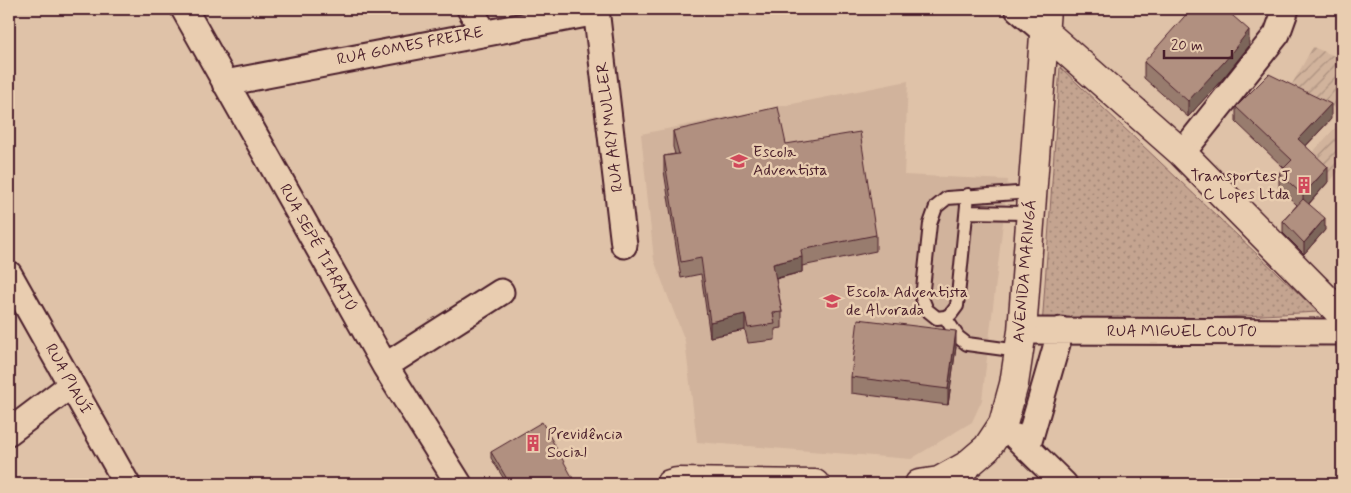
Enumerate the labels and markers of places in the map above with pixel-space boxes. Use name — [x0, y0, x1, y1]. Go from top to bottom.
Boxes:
place label: Escola Adventista — [753, 142, 827, 181]
school or university icon: Escola Adventista — [729, 151, 749, 171]
place label: Transportes J C Lopes Ltda — [1191, 166, 1290, 205]
building icon: Transportes J C Lopes Ltda — [1294, 175, 1314, 195]
place label: Escola Adventista de Alvorada — [846, 282, 968, 321]
school or university icon: Escola Adventista de Alvorada — [822, 291, 842, 311]
place label: Previdência Social — [547, 424, 623, 463]
building icon: Previdência Social — [523, 433, 543, 453]

